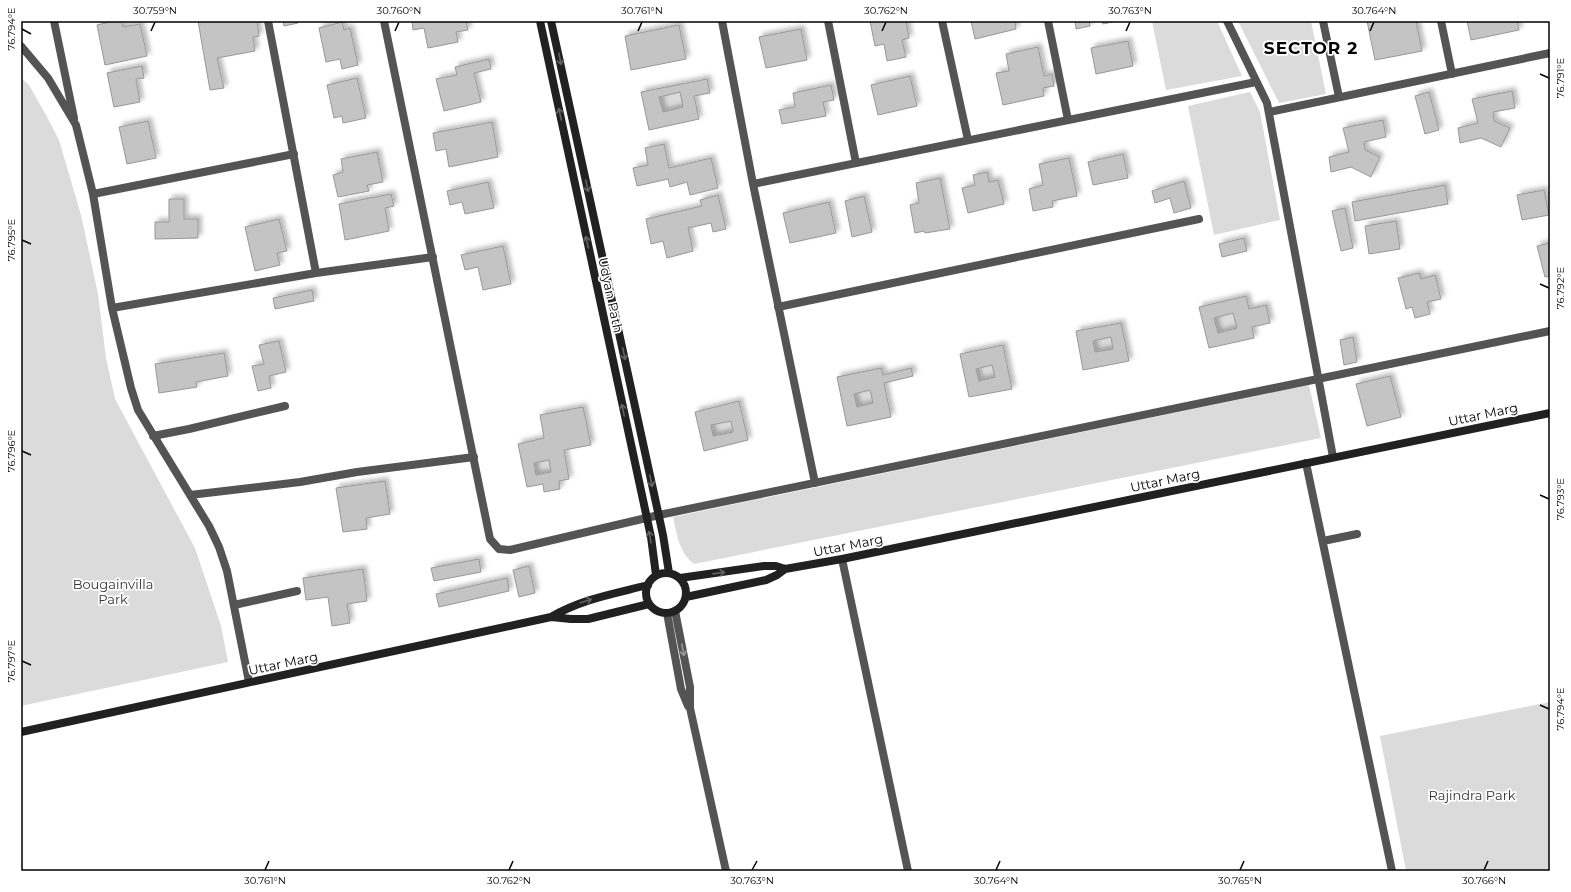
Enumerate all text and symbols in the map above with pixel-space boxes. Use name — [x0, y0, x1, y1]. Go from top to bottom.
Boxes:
text: 30.759°N — [133, 4, 177, 17]
text: 30.760°N — [377, 4, 421, 17]
text: 30.761°N — [621, 4, 663, 17]
text: 30.762°N — [864, 4, 908, 17]
text: 30.763°N — [1108, 4, 1152, 17]
text: 30.764°N — [1352, 4, 1396, 17]
text: 76.794°E — [5, 7, 18, 51]
district label: SECTOR 2 — [1264, 38, 1358, 58]
one-way arrow — [556, 52, 564, 65]
text: 76.791°E — [1554, 58, 1567, 98]
one-way arrow — [555, 108, 563, 121]
one-way arrow — [584, 179, 592, 192]
text: 76.795°E — [5, 219, 18, 261]
one-way arrow — [583, 235, 591, 248]
street label: Udyan Path — [595, 256, 627, 334]
text: 76.792°E — [1554, 266, 1567, 309]
one-way arrow — [620, 347, 628, 360]
street label: Uttar Marg — [1447, 399, 1519, 429]
one-way arrow — [619, 404, 627, 417]
text: 76.796°E — [5, 429, 18, 472]
street label: Uttar Marg — [1129, 465, 1201, 495]
one-way arrow — [648, 474, 656, 487]
text: 76.793°E — [1554, 478, 1567, 520]
street label: Uttar Marg — [812, 530, 884, 560]
one-way arrow — [646, 531, 654, 544]
one-way arrow — [712, 569, 725, 577]
park label: Bougainvilla Park — [73, 576, 153, 607]
one-way arrow — [580, 596, 592, 604]
text: 76.797°E — [5, 639, 18, 682]
one-way arrow — [679, 643, 687, 656]
street label: Uttar Marg — [247, 648, 319, 678]
text: 76.794°E — [1554, 687, 1567, 731]
park label: Rajindra Park — [1428, 787, 1516, 803]
text: 30.761°N — [244, 874, 286, 887]
text: 30.762°N — [487, 874, 531, 887]
text: 30.763°N — [730, 874, 774, 887]
text: 30.764°N — [974, 874, 1018, 887]
text: 30.765°N — [1218, 874, 1262, 887]
text: 30.766°N — [1462, 874, 1506, 887]

